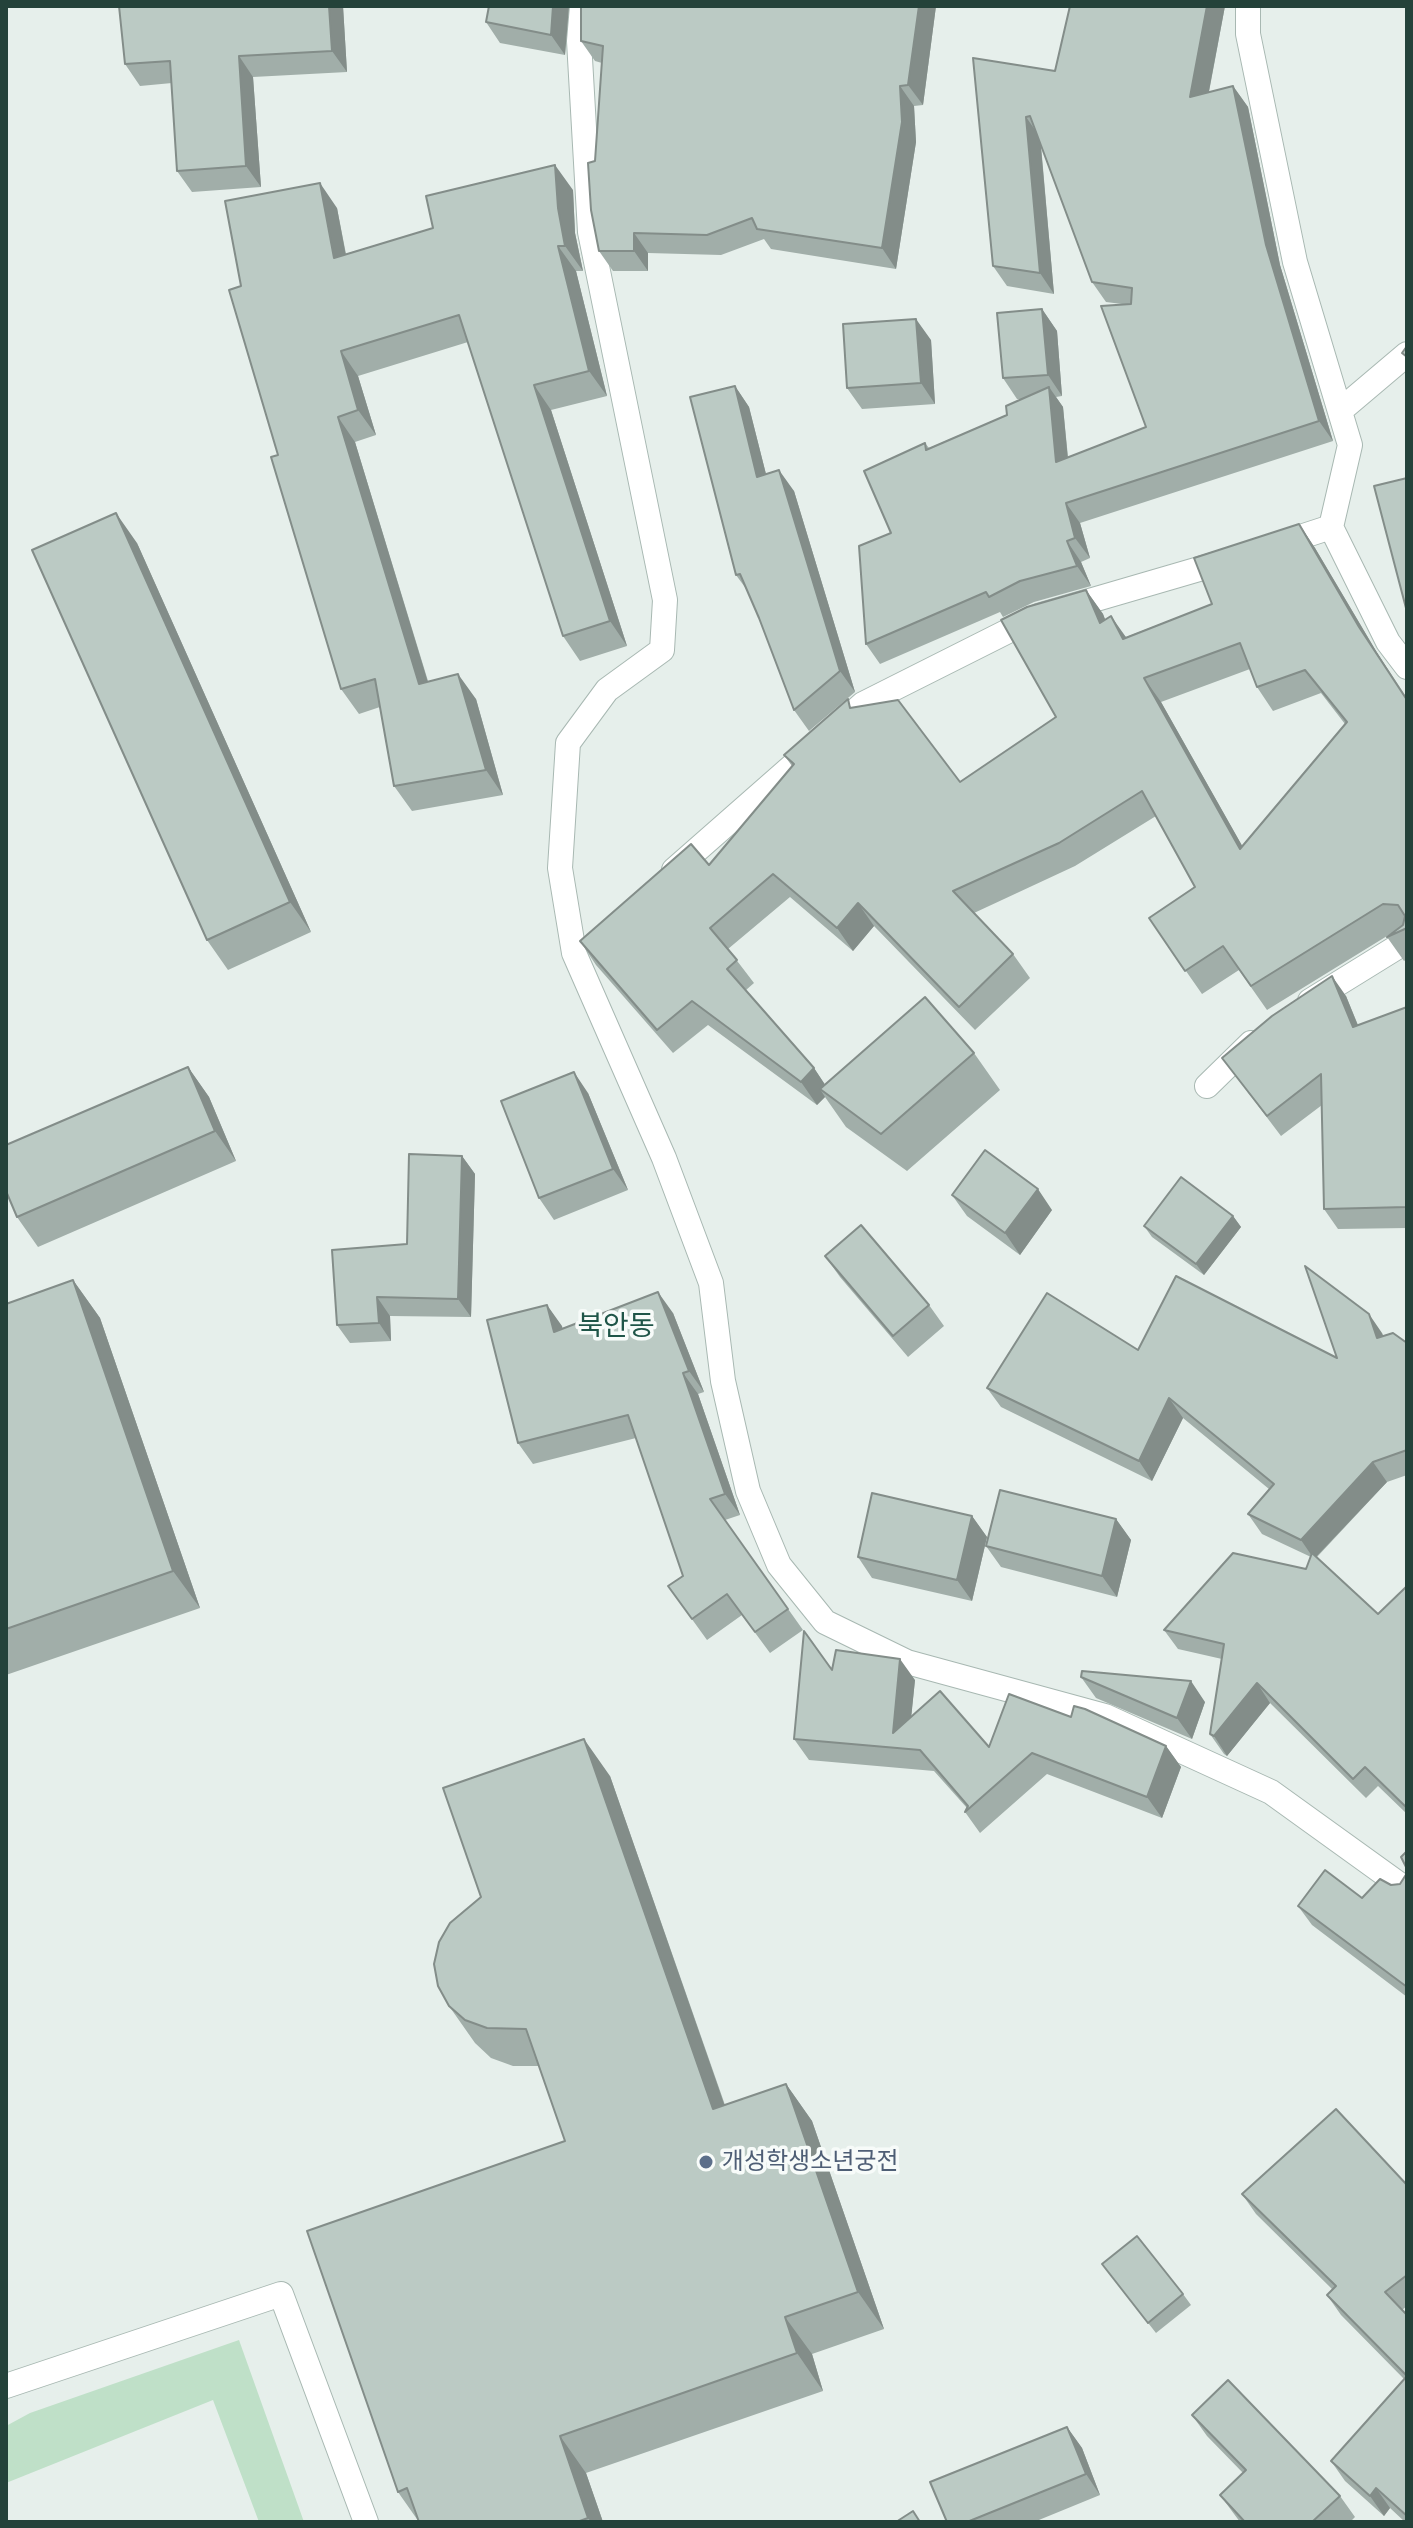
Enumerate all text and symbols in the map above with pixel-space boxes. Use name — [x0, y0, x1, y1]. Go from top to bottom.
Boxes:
district label: 북안동 — [577, 1310, 655, 1344]
place label: 개성학생소년궁전 — [722, 2148, 899, 2176]
marker: 개성학생소년궁전 — [697, 2153, 715, 2171]

